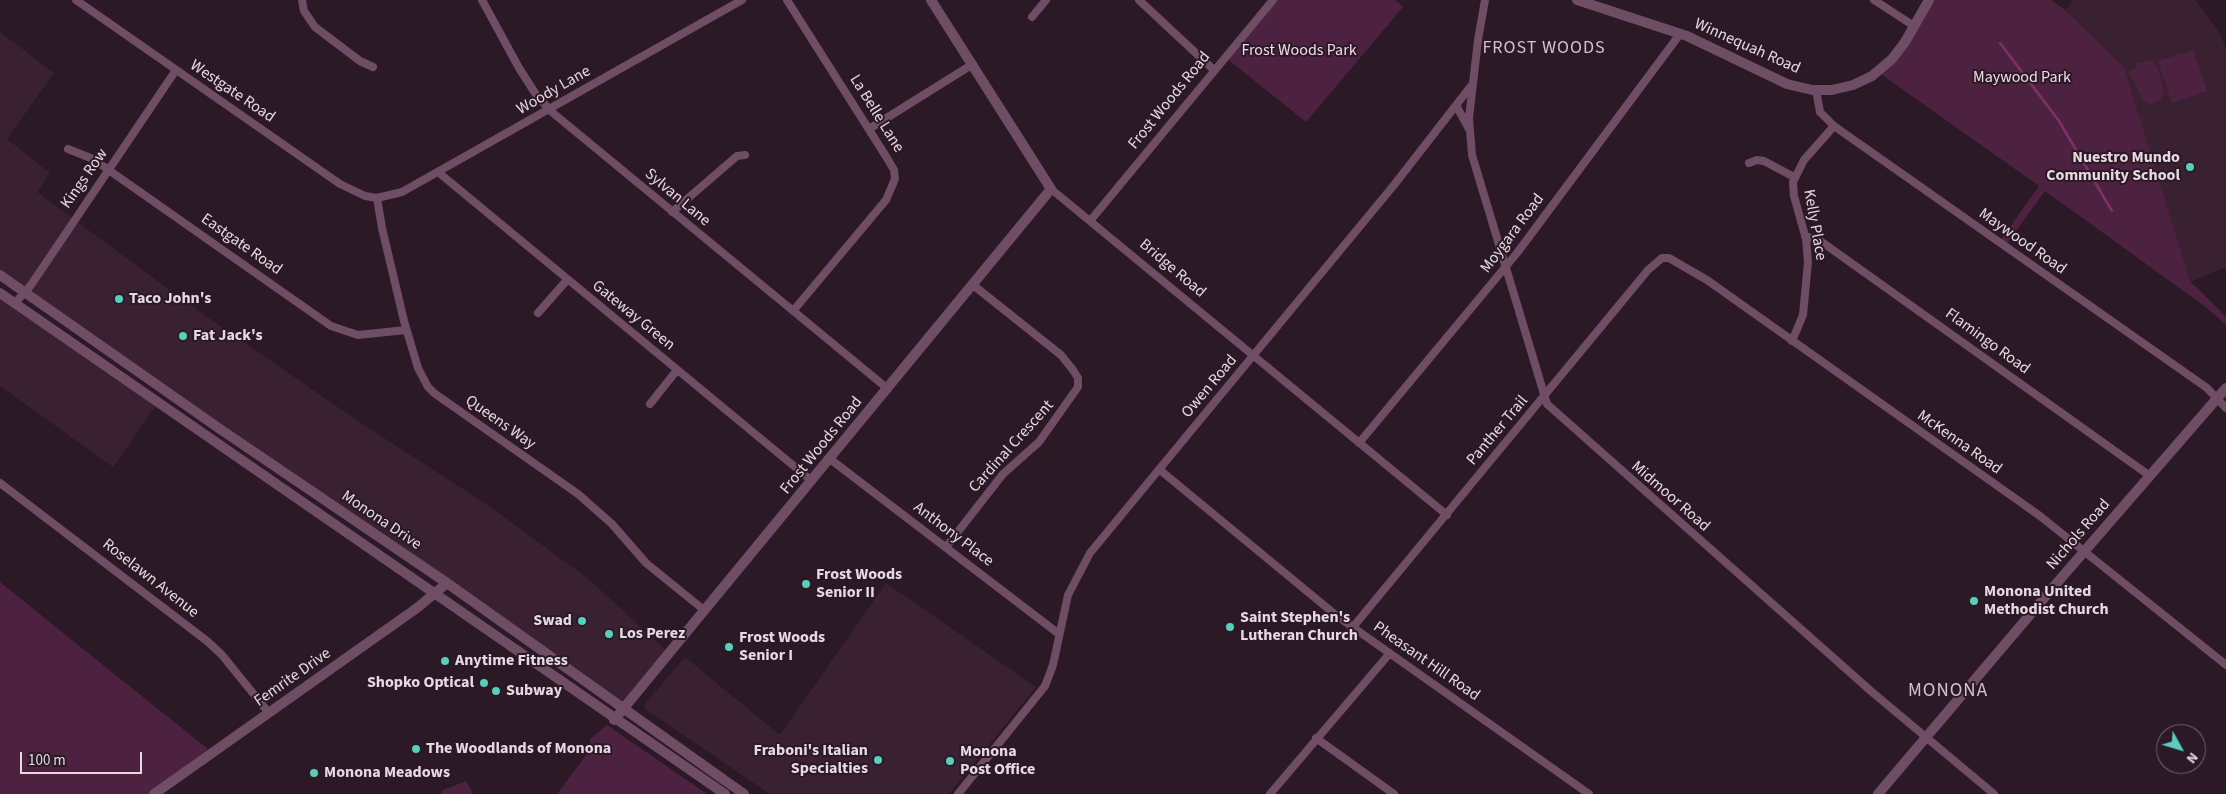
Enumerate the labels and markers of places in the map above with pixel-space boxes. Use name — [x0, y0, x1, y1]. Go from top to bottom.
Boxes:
place label: Nuestro Mundo Community School — [2046, 148, 2180, 186]
marker: Nuestro Mundo Community School — [2184, 161, 2196, 173]
place label: Taco John's — [129, 289, 211, 309]
marker: Taco John's — [113, 293, 125, 305]
place label: Fat Jack's — [193, 326, 263, 346]
marker: Fat Jack's — [177, 330, 189, 342]
place label: Frost Woods Senior II — [816, 565, 902, 603]
marker: Frost Woods Senior II — [800, 578, 812, 590]
place label: Monona United Methodist Church — [1984, 582, 2109, 620]
marker: Monona United Methodist Church — [1968, 595, 1980, 607]
place label: Saint Stephen's Lutheran Church — [1240, 608, 1358, 646]
place label: Swad — [533, 611, 572, 631]
marker: Swad — [576, 615, 588, 627]
marker: Saint Stephen's Lutheran Church — [1224, 621, 1236, 633]
place label: Los Perez — [619, 624, 685, 644]
marker: Los Perez — [603, 628, 615, 640]
place label: Frost Woods Senior I — [739, 628, 825, 666]
marker: Frost Woods Senior I — [723, 641, 735, 653]
place label: Anytime Fitness — [455, 651, 568, 671]
marker: Anytime Fitness — [439, 655, 451, 667]
place label: Shopko Optical — [367, 673, 474, 693]
marker: Shopko Optical — [478, 677, 490, 689]
place label: Subway — [506, 681, 562, 701]
marker: Subway — [490, 685, 502, 697]
place label: The Woodlands of Monona — [426, 739, 611, 759]
place label: Fraboni's Italian Specialties — [754, 741, 868, 779]
place label: Monona Post Office — [960, 742, 1035, 780]
marker: The Woodlands of Monona — [410, 743, 422, 755]
marker: Fraboni's Italian Specialties — [872, 754, 884, 766]
marker: Monona Post Office — [944, 755, 956, 767]
place label: Monona Meadows — [324, 763, 450, 783]
marker: Monona Meadows — [308, 767, 320, 779]

